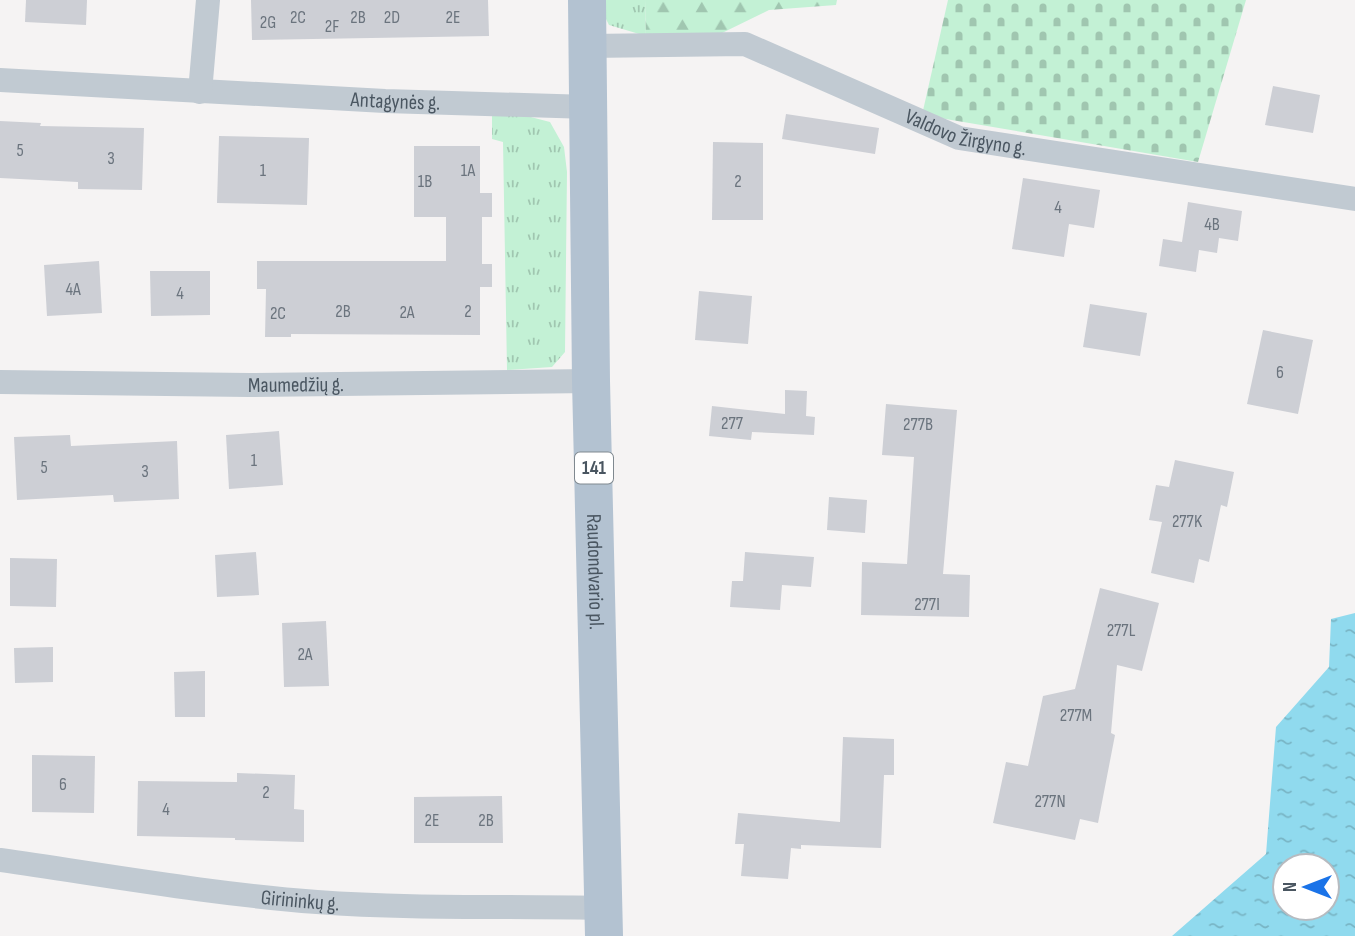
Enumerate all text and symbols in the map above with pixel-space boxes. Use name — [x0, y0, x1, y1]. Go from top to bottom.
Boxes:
house number: 2C — [290, 7, 306, 28]
house number: 2B — [350, 7, 366, 28]
house number: 2D — [384, 7, 400, 28]
house number: 2E — [446, 7, 460, 28]
house number: 2G — [260, 12, 276, 33]
house number: 2F — [325, 16, 339, 37]
street label: Antagynės g. — [349, 87, 441, 115]
street label: Valdovo Žirgyno g. — [901, 103, 1028, 161]
house number: 5 — [16, 140, 24, 161]
house number: 3 — [107, 148, 115, 169]
house number: 1 — [260, 160, 267, 181]
house number: 1A — [461, 160, 475, 181]
house number: 1B — [418, 171, 432, 192]
house number: 2 — [734, 171, 742, 192]
house number: 4 — [1054, 197, 1062, 218]
house number: 4B — [1204, 214, 1220, 235]
house number: 4A — [65, 279, 81, 300]
house number: 4 — [176, 283, 184, 304]
house number: 2B — [335, 301, 351, 322]
house number: 2 — [464, 301, 472, 322]
house number: 2A — [399, 302, 415, 323]
house number: 2C — [270, 303, 286, 324]
house number: 6 — [1276, 362, 1284, 383]
street label: Maumedžių g. — [248, 371, 344, 398]
house number: 277 — [721, 413, 744, 434]
house number: 277B — [903, 414, 933, 435]
house number: 1 — [251, 450, 258, 471]
road number: 141 — [575, 453, 613, 484]
house number: 5 — [40, 457, 48, 478]
house number: 3 — [141, 461, 149, 482]
house number: 277K — [1172, 511, 1203, 532]
street label: Raudondvario pl. — [582, 514, 609, 630]
house number: 277I — [914, 594, 940, 615]
house number: 277L — [1107, 620, 1136, 641]
house number: 2A — [297, 644, 313, 665]
house number: 277M — [1060, 705, 1092, 726]
house number: 6 — [59, 774, 67, 795]
house number: 2 — [262, 782, 270, 803]
house number: 277N — [1034, 791, 1066, 812]
house number: 4 — [162, 799, 170, 820]
house number: 2E — [425, 810, 439, 831]
house number: 2B — [478, 810, 494, 831]
north arrow — [1271, 852, 1341, 922]
text: N — [1279, 882, 1302, 892]
street label: Girininkų g. — [260, 884, 340, 916]

